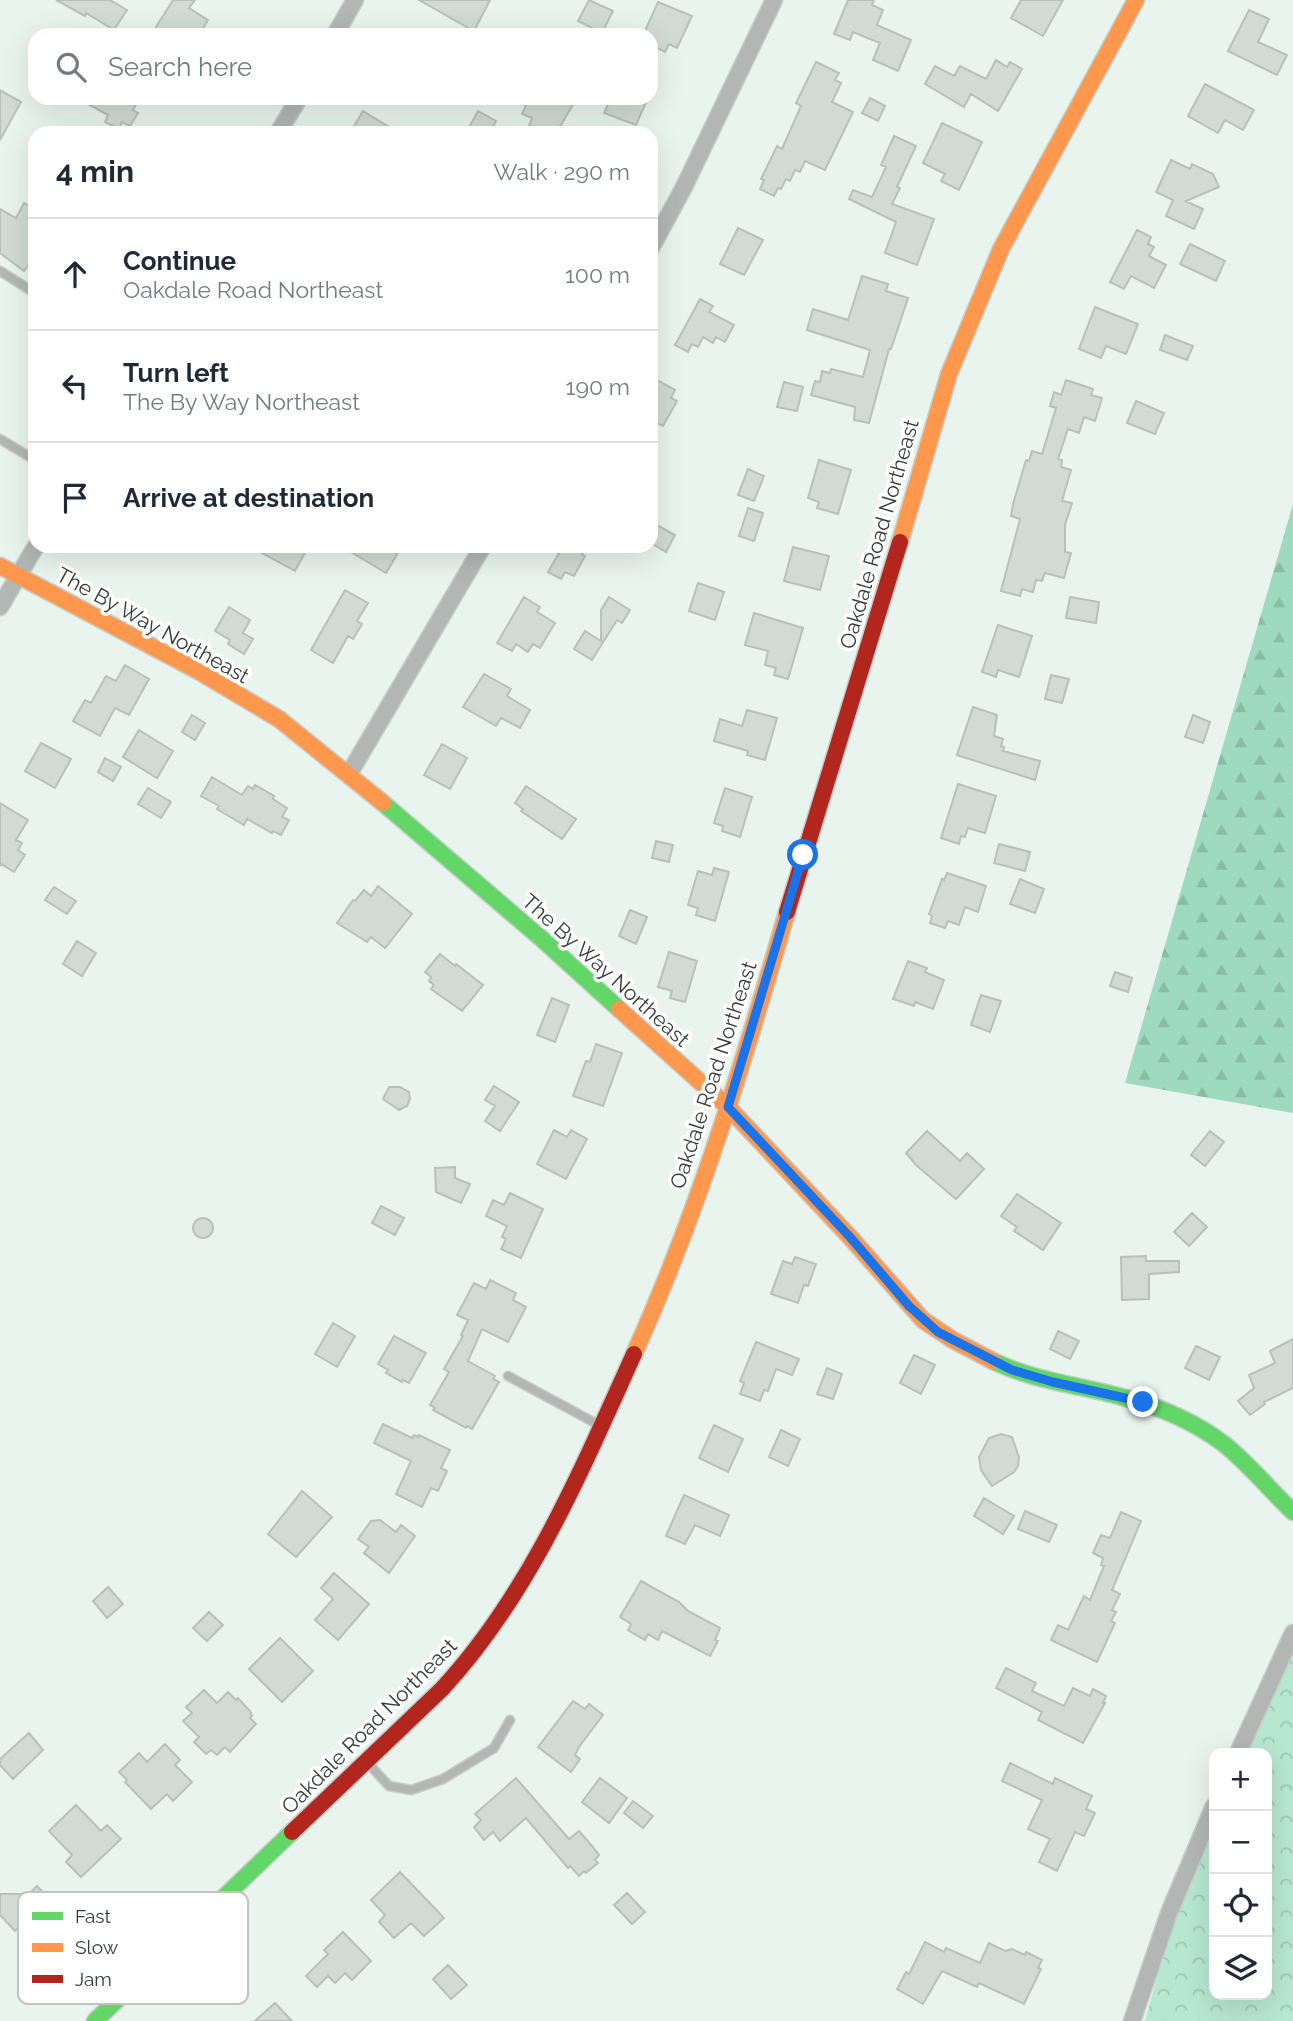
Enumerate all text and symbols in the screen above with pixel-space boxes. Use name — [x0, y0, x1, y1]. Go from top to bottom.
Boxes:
search box — [28, 28, 658, 105]
icon: search — [52, 48, 90, 86]
text: Search here — [108, 52, 252, 82]
text: 4 min — [56, 154, 134, 189]
text: Walk · 290 m — [494, 158, 630, 185]
text: Continue — [123, 246, 236, 276]
icon: ahead — [56, 255, 94, 293]
text: 100 m — [565, 261, 630, 288]
text: Oakdale Road Northeast — [123, 276, 383, 303]
text: Turn left — [123, 358, 229, 388]
icon: left — [56, 367, 94, 405]
text: 190 m — [566, 373, 630, 400]
text: The By Way Northeast — [123, 388, 360, 415]
street label: Oakdale Road Northeast — [834, 416, 924, 652]
icon: arrive — [56, 479, 94, 517]
text: Arrive at destination — [123, 483, 374, 513]
street label: The By Way Northeast — [52, 562, 254, 688]
route start — [787, 839, 818, 870]
street label: The By Way Northeast — [517, 888, 695, 1052]
street label: Oakdale Road Northeast — [664, 958, 762, 1192]
route end — [1127, 1386, 1158, 1417]
street label: Oakdale Road Northeast — [276, 1633, 462, 1819]
map controls — [1209, 1748, 1272, 2000]
button: + — [1209, 1748, 1272, 1811]
button: − — [1209, 1811, 1272, 1874]
button: locate — [1209, 1874, 1272, 1937]
legend — [18, 1892, 248, 2004]
text: Fast — [75, 1905, 111, 1927]
text: Slow — [75, 1936, 119, 1958]
button: layers — [1209, 1937, 1272, 2000]
text: Jam — [75, 1968, 112, 1990]

